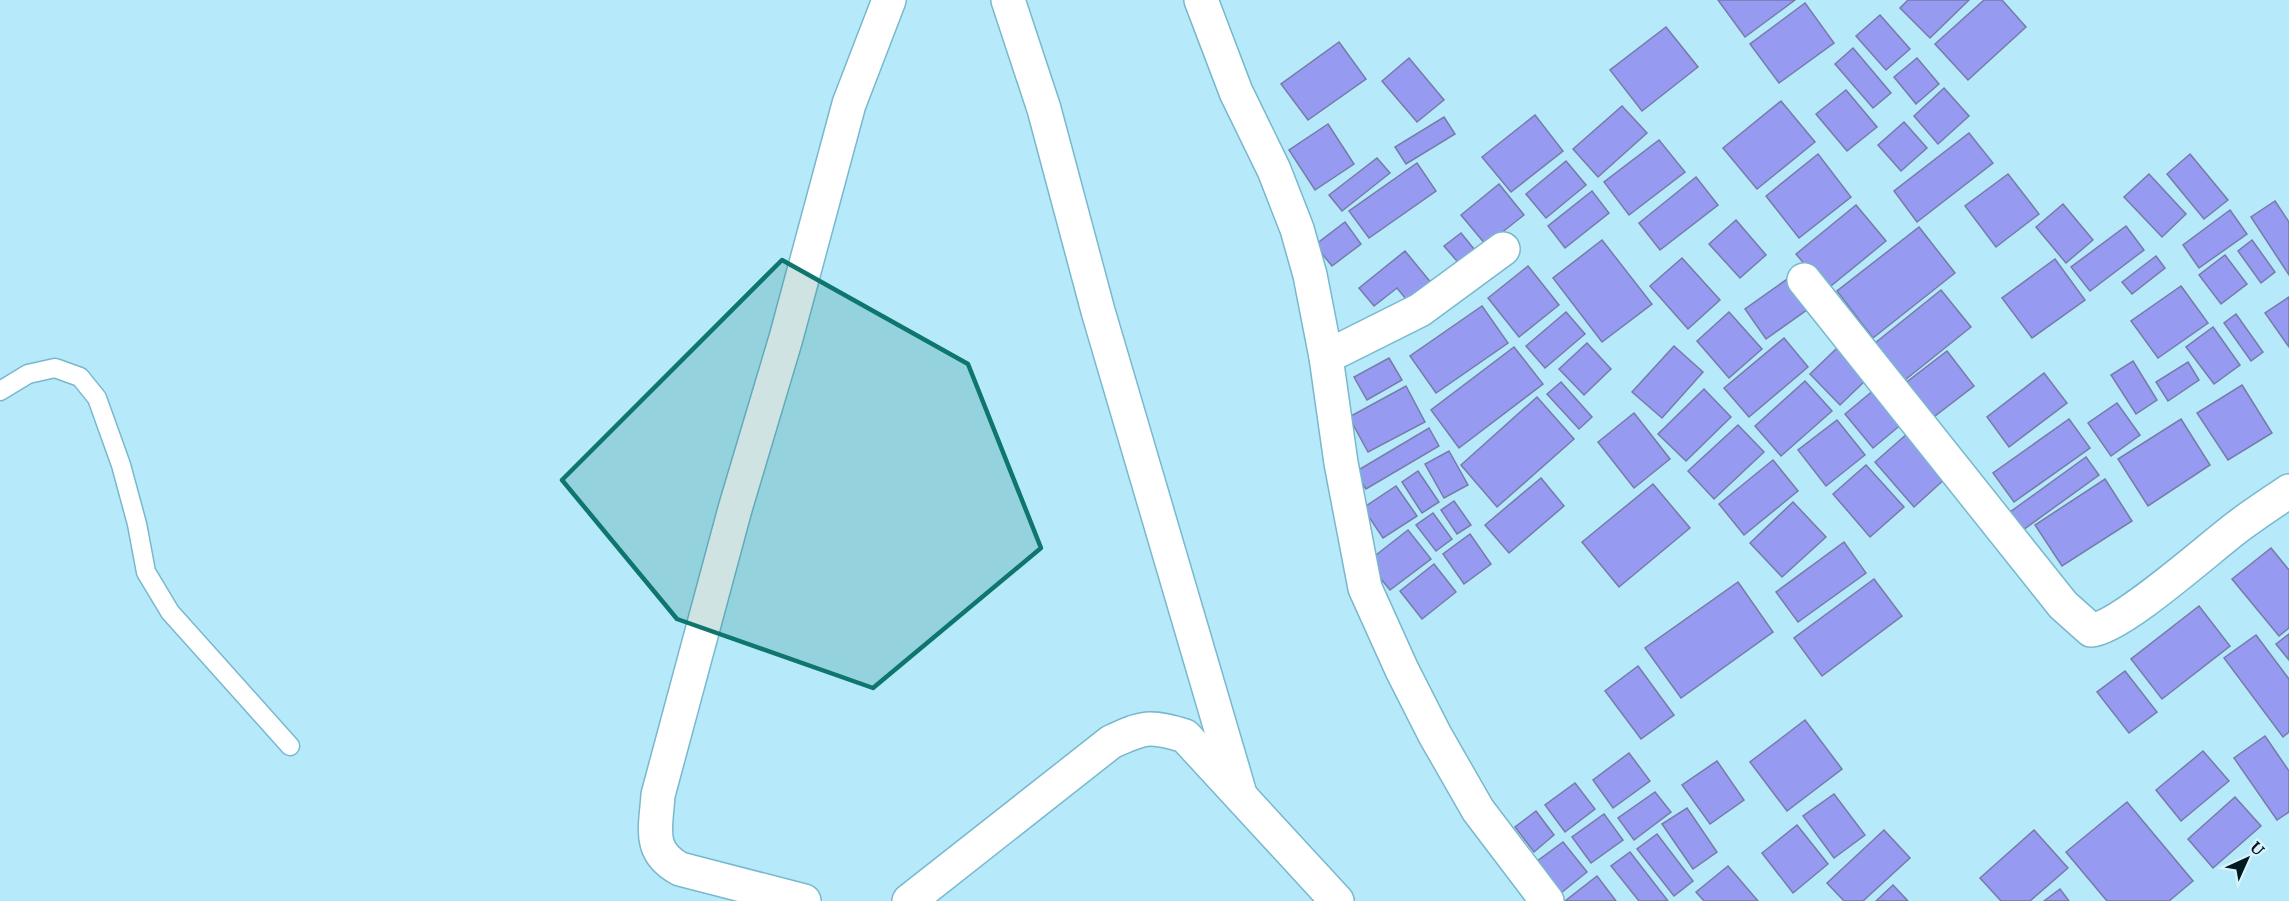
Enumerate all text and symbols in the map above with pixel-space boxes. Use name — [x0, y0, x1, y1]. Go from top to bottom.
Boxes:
north arrow — [2217, 829, 2277, 889]
text: U — [2246, 837, 2269, 860]

